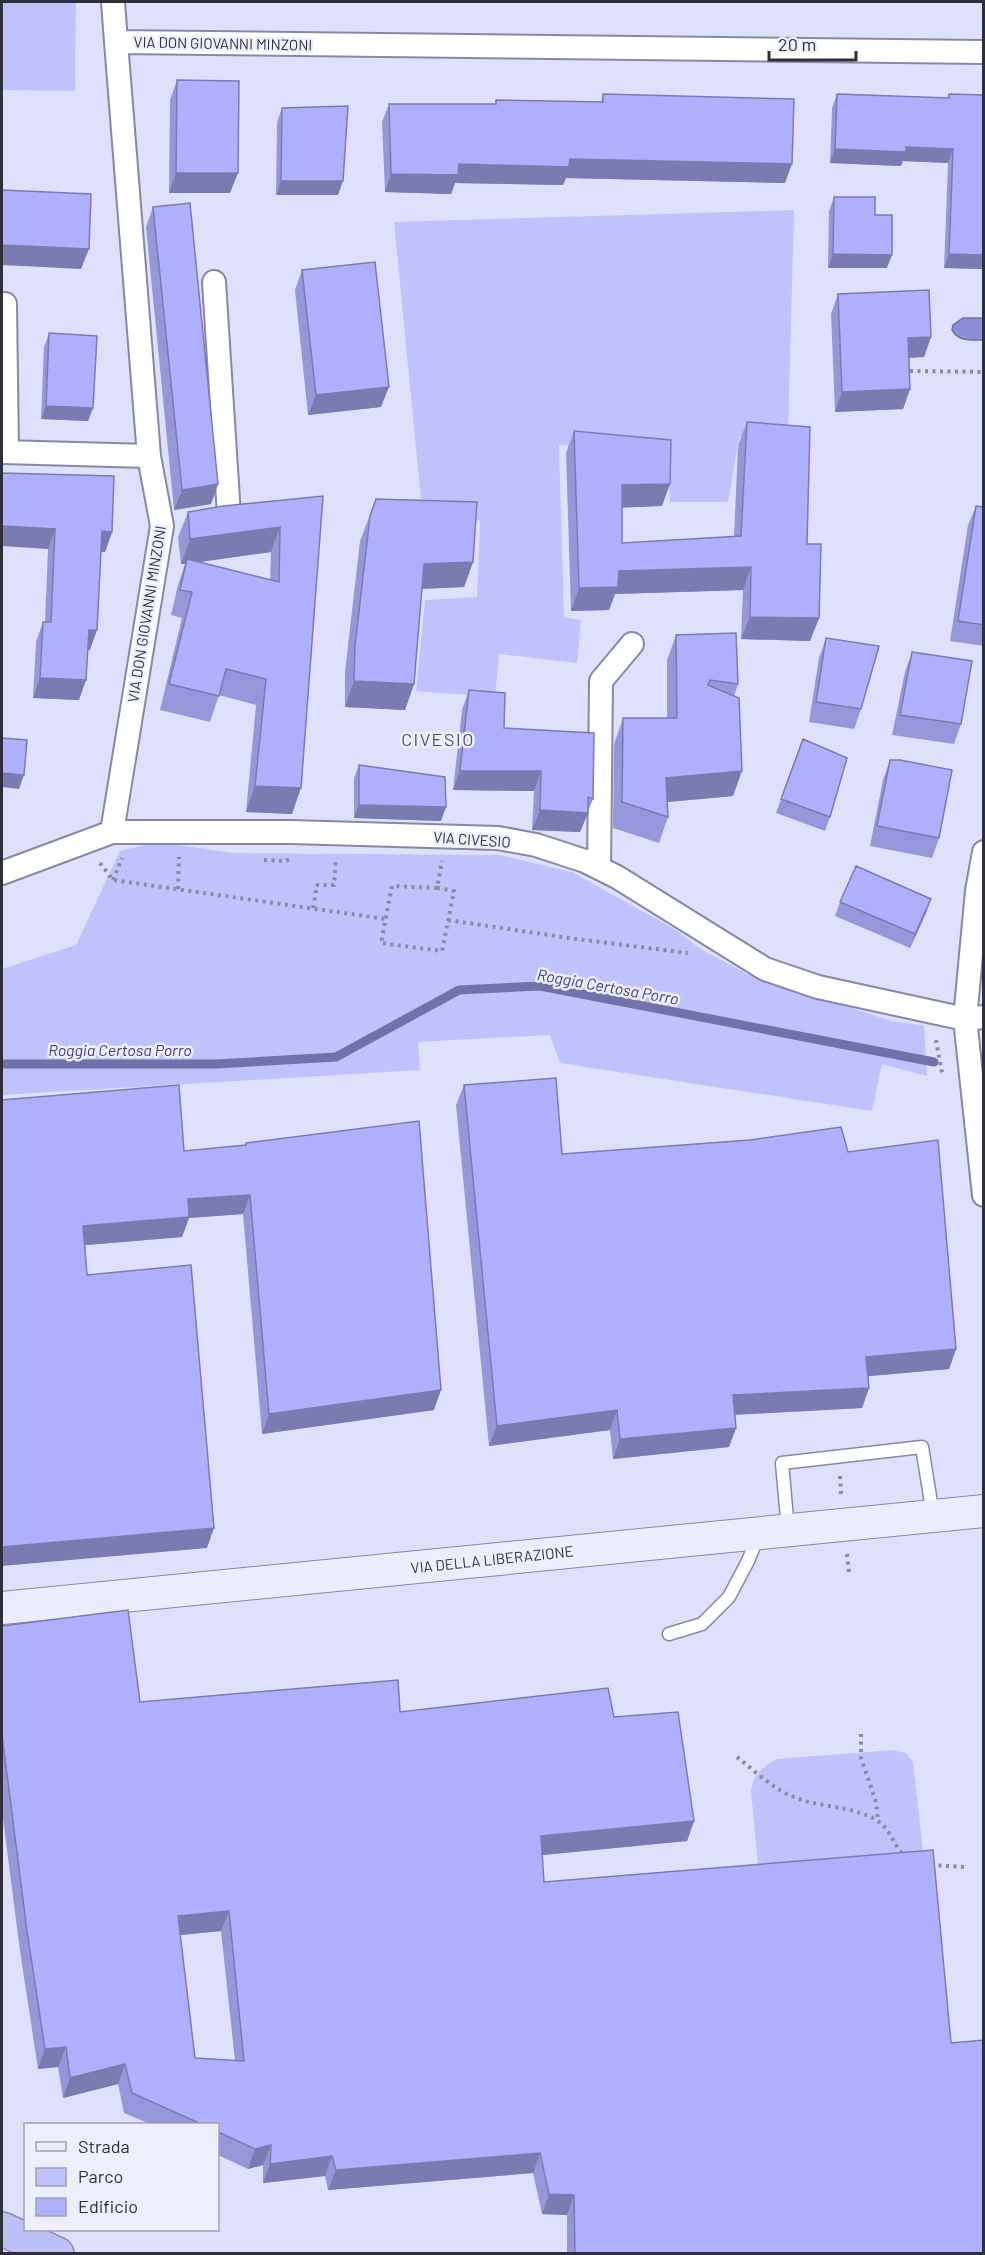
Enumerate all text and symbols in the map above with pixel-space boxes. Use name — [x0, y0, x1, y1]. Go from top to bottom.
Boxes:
scale bar — [769, 24, 856, 62]
street label: VIA DON GIOVANNI MINZONI — [134, 32, 312, 54]
text: 20 m — [778, 33, 816, 55]
street label: VIA DON GIOVANNI MINZONI — [123, 524, 169, 704]
district label: CIVESIO — [401, 728, 475, 750]
street label: VIA CIVESIO — [433, 827, 511, 851]
water label: Roggia Certosa Porro — [536, 964, 680, 1008]
water label: Roggia Certosa Porro — [48, 1040, 192, 1059]
street label: VIA DELLA LIBERAZIONE — [410, 1542, 574, 1576]
legend — [24, 2123, 219, 2231]
text: Strada — [78, 2135, 130, 2157]
text: Parco — [78, 2165, 123, 2187]
text: Edificio — [78, 2195, 138, 2217]

